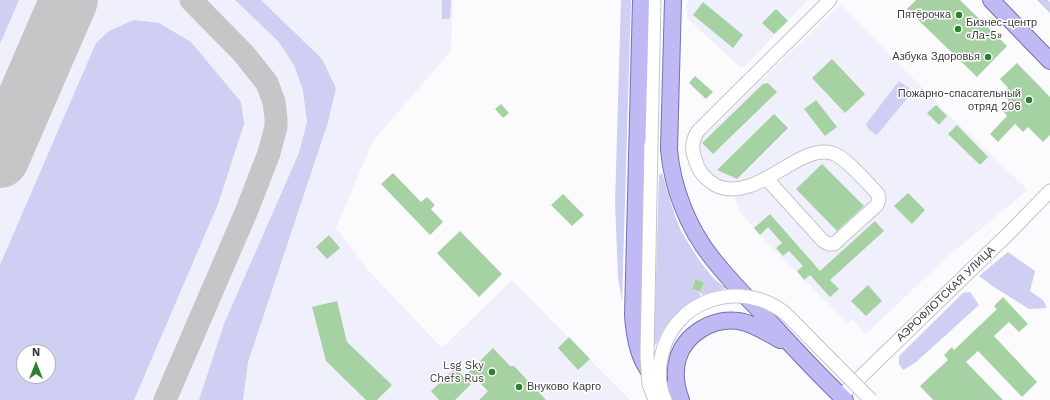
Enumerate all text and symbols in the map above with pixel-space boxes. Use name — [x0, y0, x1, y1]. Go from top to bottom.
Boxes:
place label: Пятёрочка — [897, 8, 951, 22]
marker: Пятёрочка — [954, 10, 964, 20]
place label: Бизнес-центр «Ла-5» — [966, 16, 1037, 42]
marker: Бизнес-центр «Ла-5» — [953, 24, 963, 34]
place label: Азбука Здоровья — [892, 50, 980, 64]
marker: Азбука Здоровья — [983, 52, 993, 62]
place label: Пожарно-спасательный отряд 206 — [898, 87, 1021, 113]
marker: Пожарно-спасательный отряд 206 — [1024, 95, 1034, 105]
street label: АЭРОФЛОТСКАЯ УЛИЦА — [894, 243, 998, 345]
north arrow — [16, 344, 56, 384]
text: N — [32, 346, 40, 359]
place label: Lsg Sky Chefs Rus — [430, 359, 484, 385]
marker: Lsg Sky Chefs Rus — [487, 367, 497, 377]
place label: Внуково Карго — [527, 380, 601, 394]
marker: Внуково Карго — [514, 382, 524, 392]

